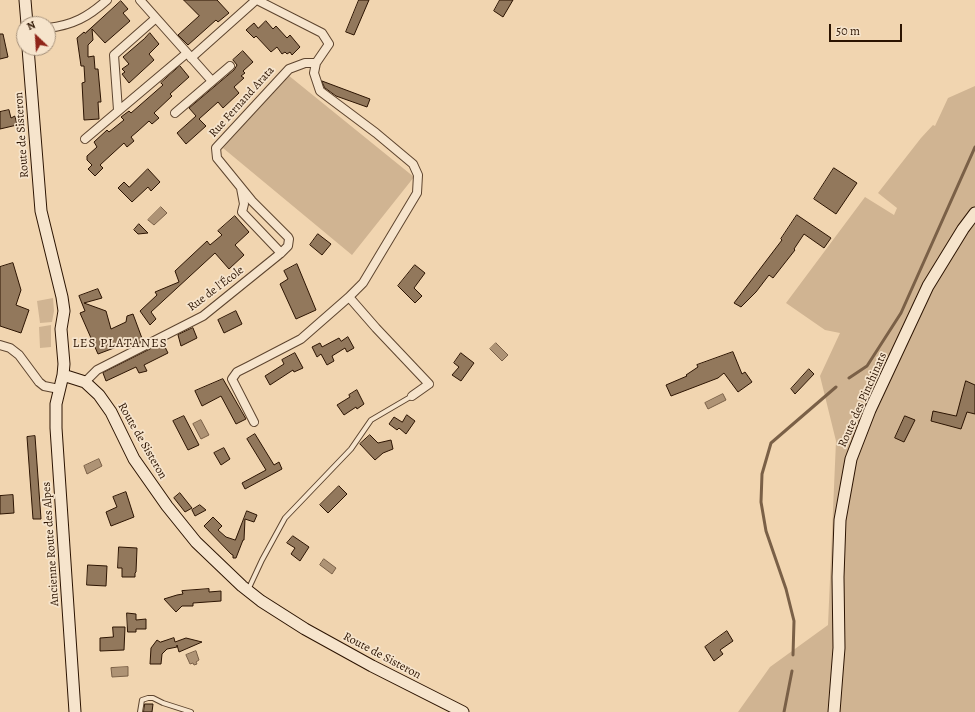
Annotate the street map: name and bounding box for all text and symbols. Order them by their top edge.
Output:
north arrow [16,16,56,56]
scale bar [831,16,904,42]
text: N [24,17,38,34]
text: 50 m [836,23,860,39]
street label: Rue Fernand Arata [206,63,278,141]
street label: Route de Sisteron [12,92,32,178]
street label: Rue de l'École [185,263,247,315]
district label: LES PLATANES [72,336,168,352]
street label: Route des Pinchinats [836,350,890,450]
street label: Route de Sisteron [114,400,170,482]
street label: Ancienne Route des Alpes [39,481,63,607]
street label: Route de Sisteron [341,629,423,683]

